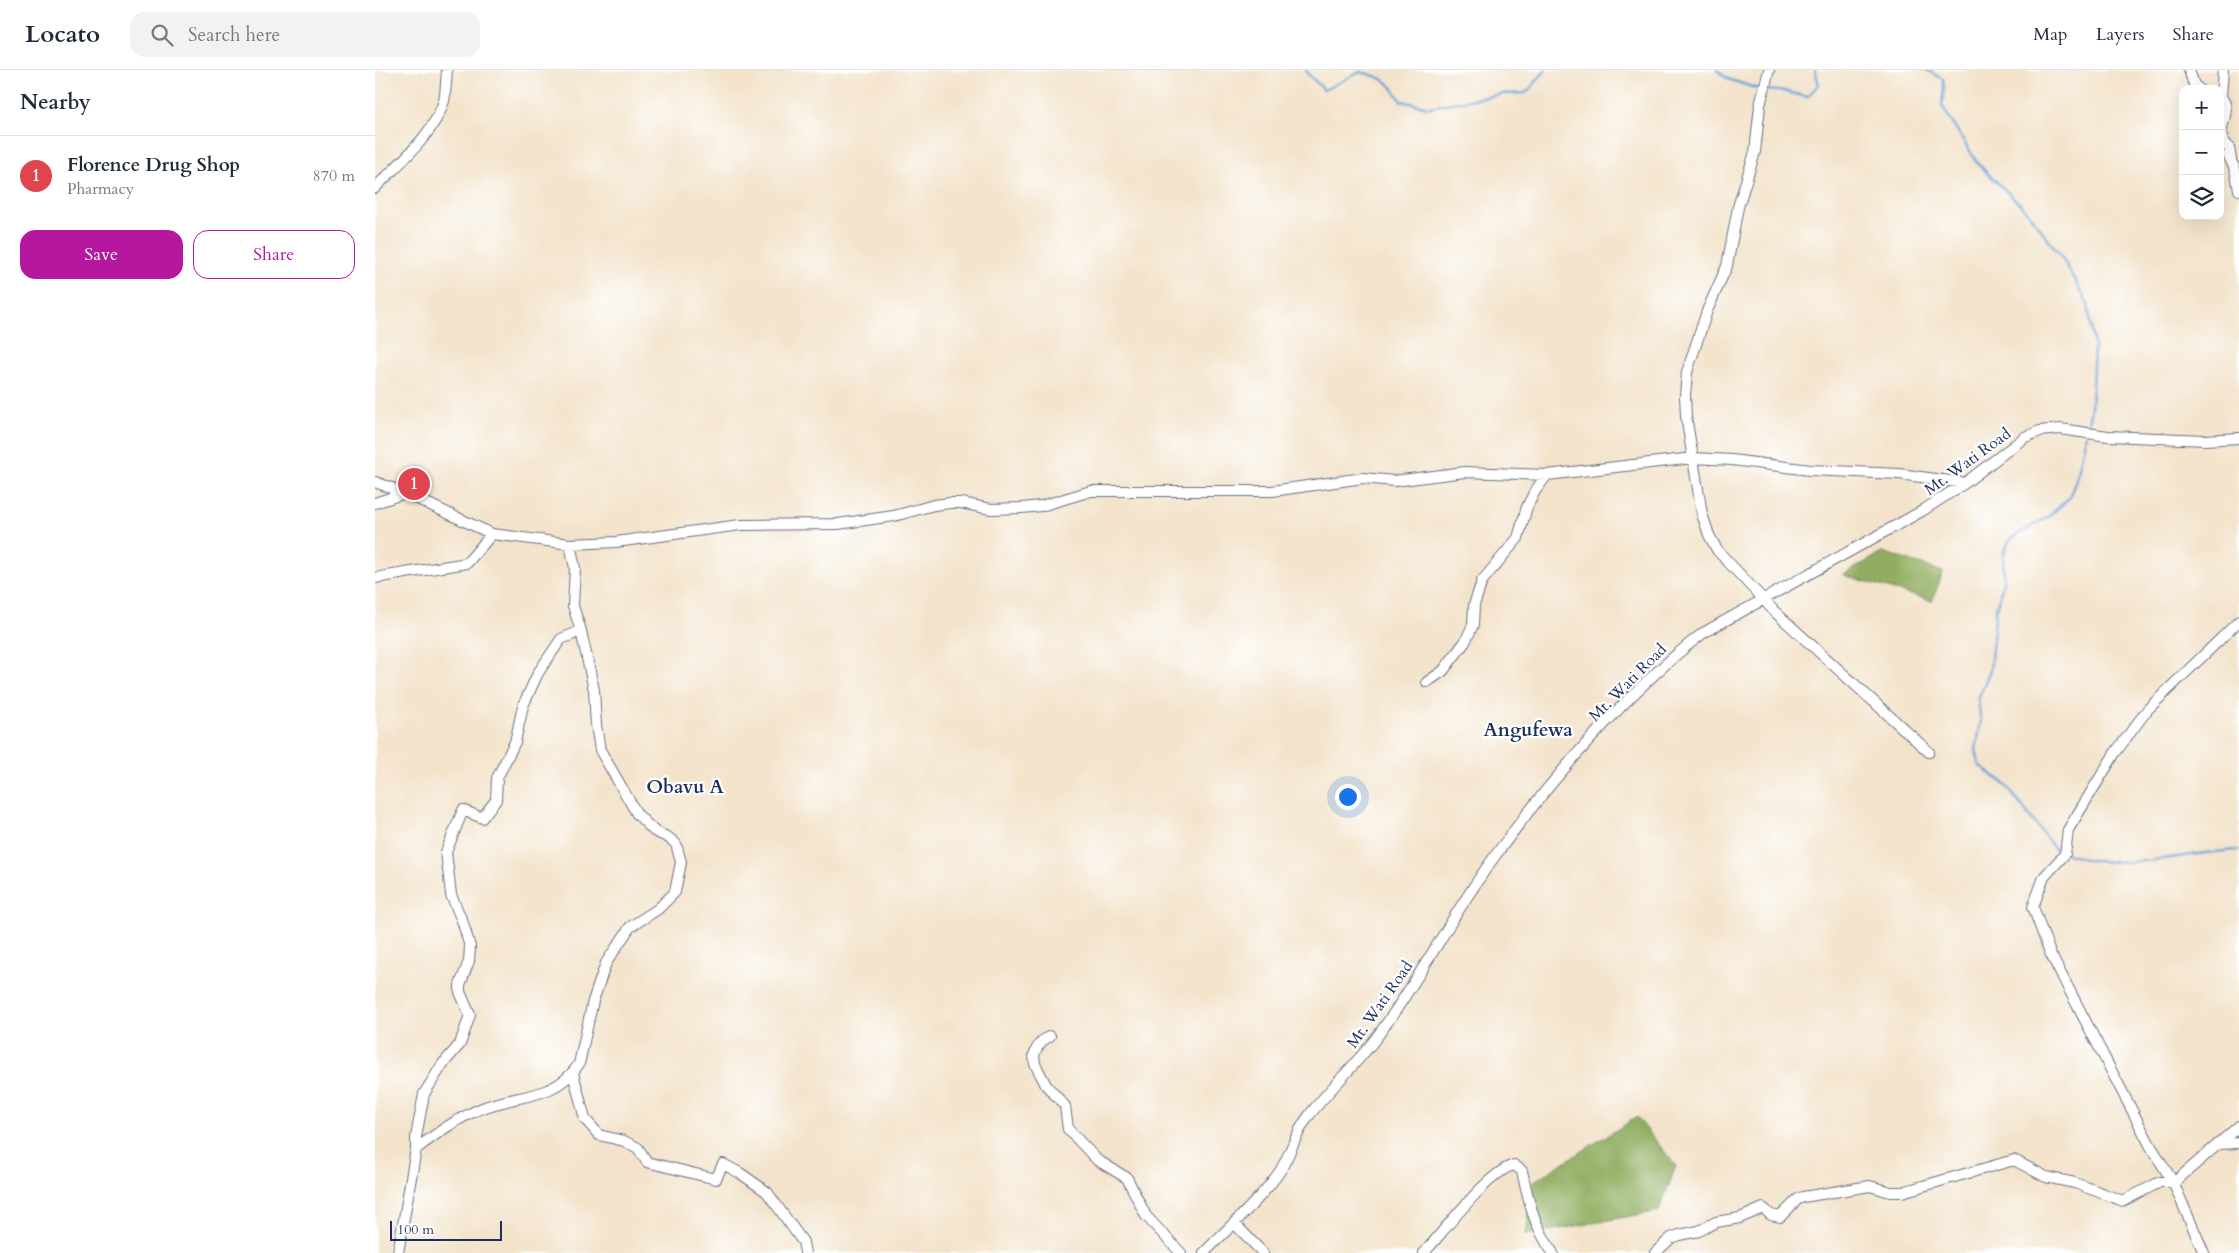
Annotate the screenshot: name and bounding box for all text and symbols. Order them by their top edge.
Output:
search box [130,12,480,57]
text: Locato [25,18,100,51]
icon: search [148,21,176,49]
text: Search here [188,22,280,48]
text: Map [2033,22,2068,47]
text: Layers [2096,22,2145,47]
text: Share [2173,22,2214,47]
map controls [2179,85,2224,220]
button: + [2179,85,2224,130]
text: Nearby [20,88,91,117]
button: − [2179,130,2224,175]
text: Florence Drug Shop [67,152,240,178]
text: 1 [32,165,40,187]
text: 870 m [313,165,355,187]
button: layers [2179,175,2224,220]
text: Pharmacy [67,178,134,200]
button: Save [20,230,183,279]
button: Share [193,230,355,279]
street label: Mt. Wati Road [1920,423,2016,501]
pin: 1 [398,465,430,503]
street label: Mt. Wati Road [1584,638,1672,727]
district label: Angufewa [1483,717,1573,743]
district label: Obavu A [646,774,725,800]
your location [1335,784,1361,810]
street label: Mt. Wati Road [1342,956,1418,1053]
scale bar [390,1218,503,1241]
text: 100 m [397,1220,434,1239]

